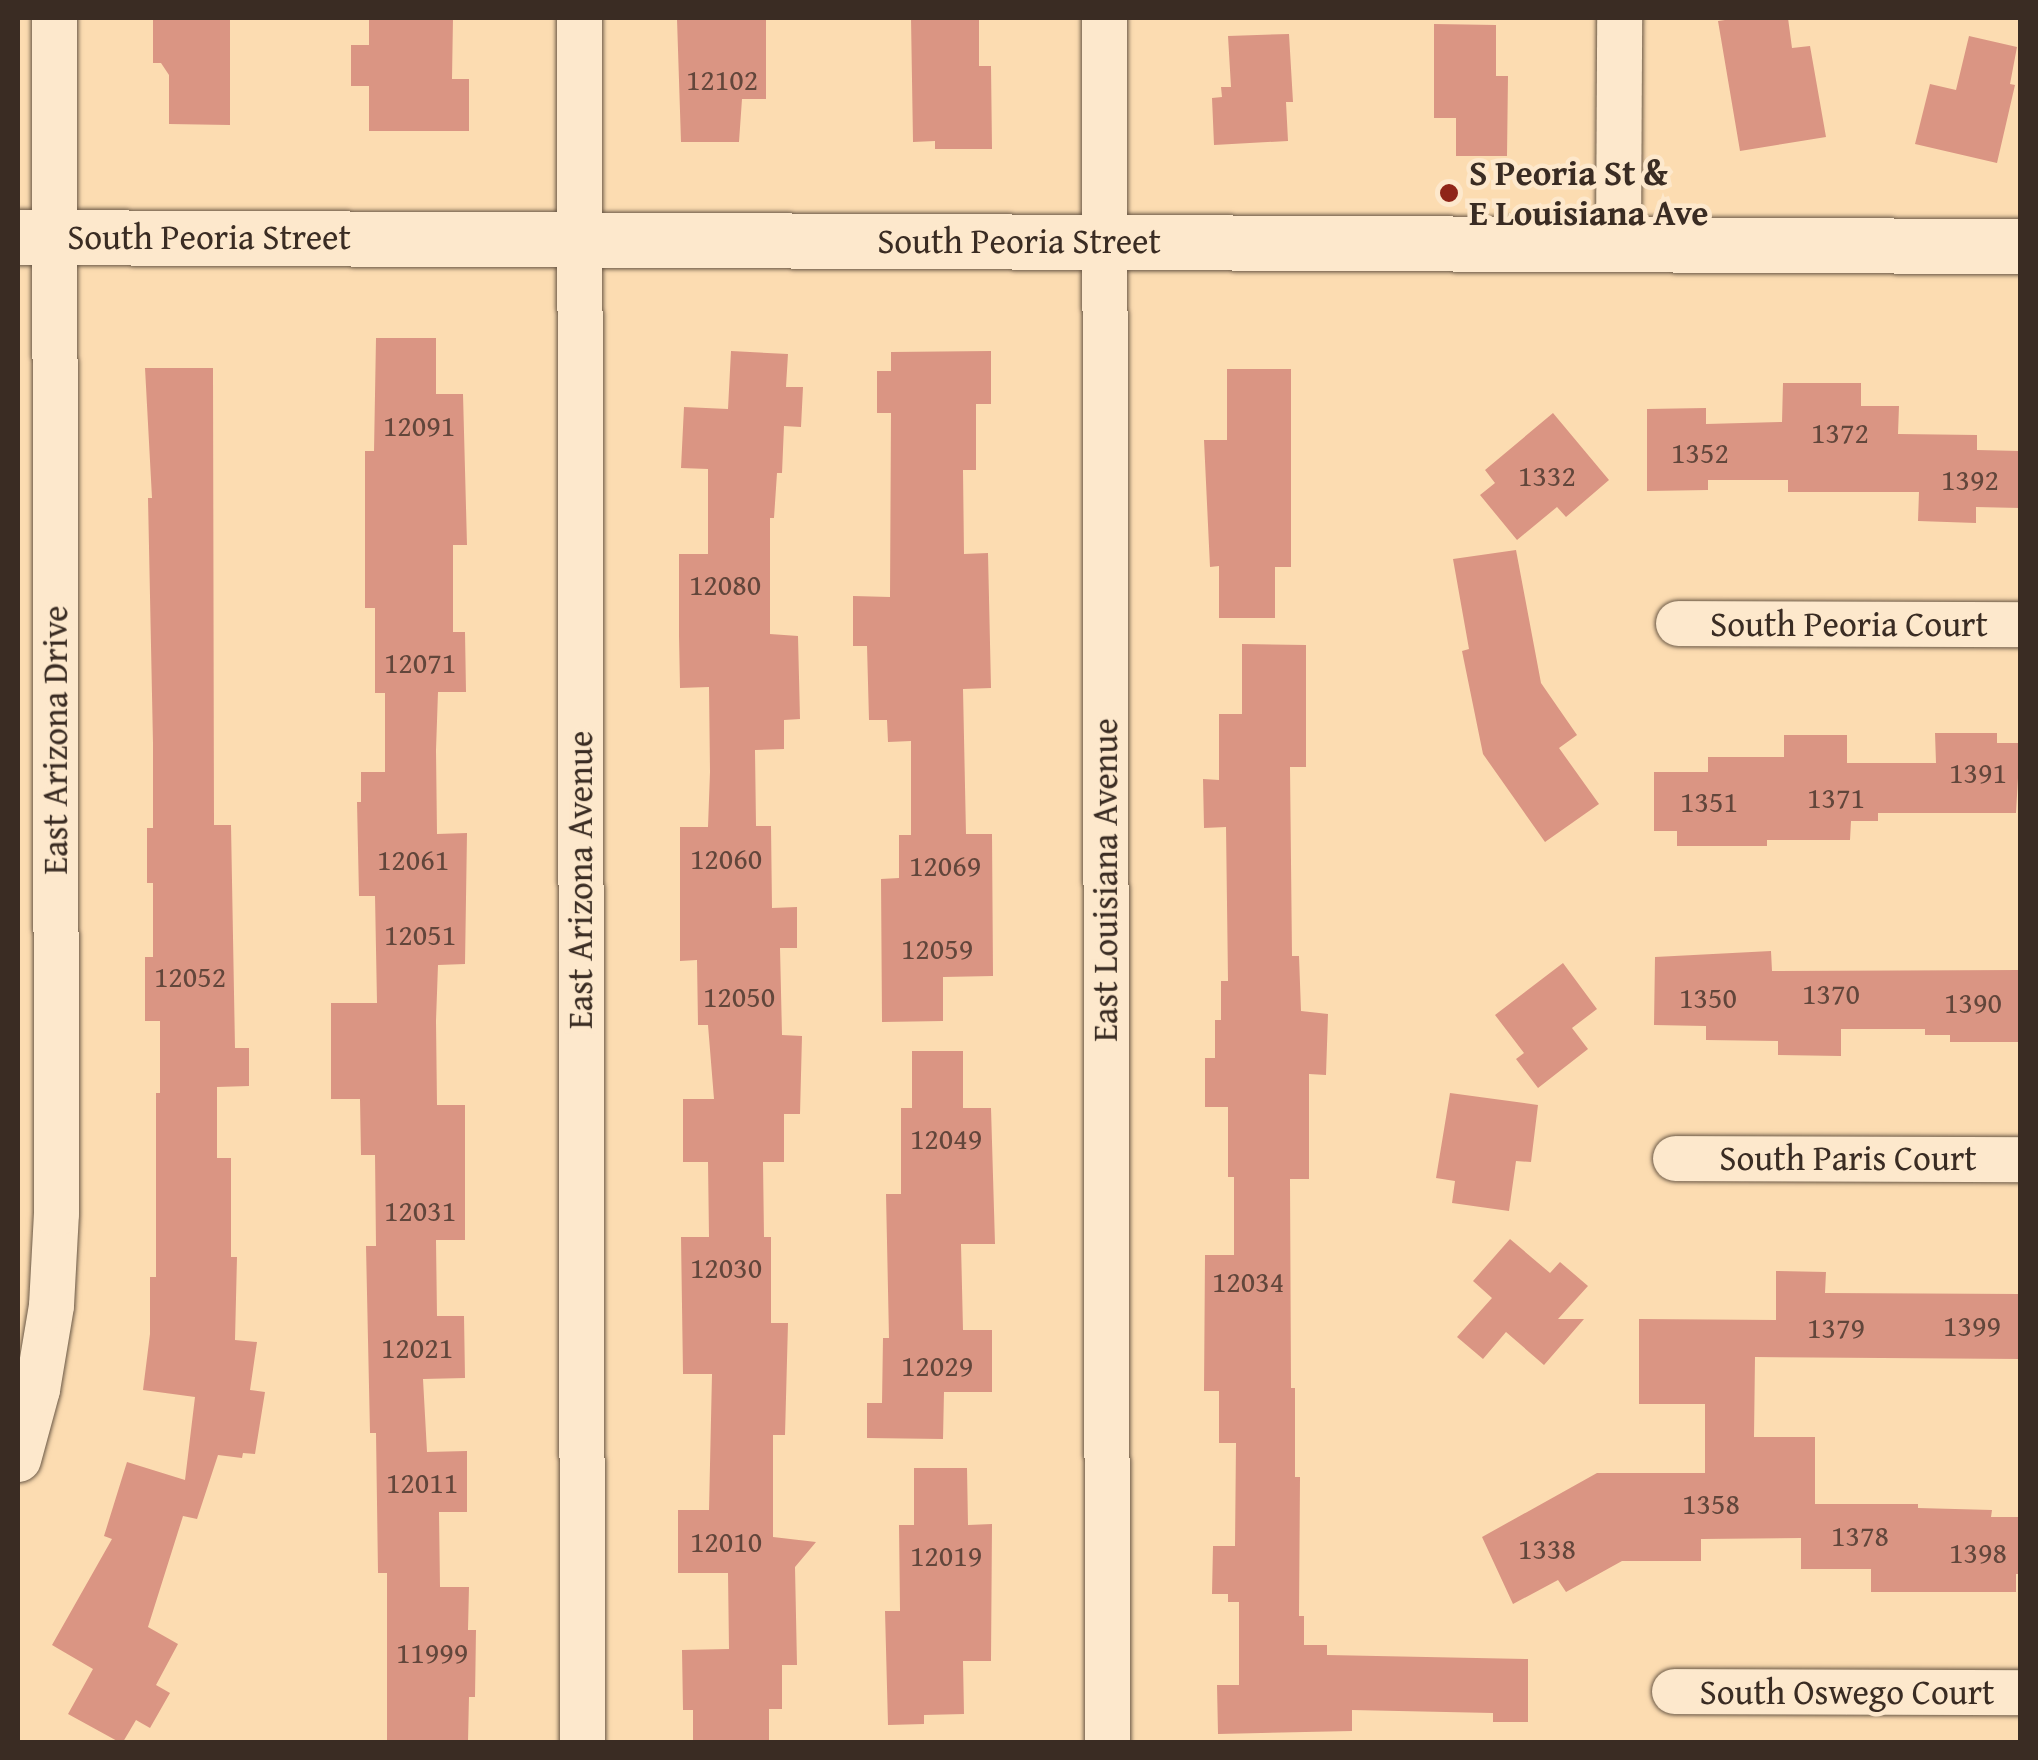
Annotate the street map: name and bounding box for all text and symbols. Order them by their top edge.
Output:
house number: 12102 [686,61,758,97]
place label: S Peoria St & E Louisiana Ave [1469,152,1708,234]
marker: S Peoria St & E Louisiana Ave [1438,182,1460,204]
street label: South Peoria Street [67,216,351,258]
street label: South Peoria Street [877,220,1161,262]
house number: 12091 [383,407,455,443]
house number: 1372 [1811,414,1869,450]
house number: 1352 [1671,434,1729,470]
house number: 1332 [1518,457,1576,493]
house number: 1392 [1941,461,1999,497]
house number: 12080 [689,566,761,602]
street label: South Peoria Court [1710,603,1988,645]
street label: East Arizona Drive [34,605,76,875]
house number: 12071 [384,644,456,680]
street label: East Louisiana Avenue [1084,718,1126,1042]
street label: East Arizona Avenue [559,731,601,1029]
house number: 1391 [1949,754,2007,790]
house number: 1371 [1807,779,1865,815]
house number: 1351 [1680,783,1738,819]
house number: 12060 [690,840,762,876]
house number: 12061 [377,841,449,877]
house number: 12069 [909,847,981,883]
house number: 12051 [384,916,456,952]
house number: 12059 [901,930,973,966]
house number: 12052 [154,958,226,994]
house number: 1370 [1802,975,1860,1011]
house number: 12050 [703,978,775,1014]
house number: 1350 [1679,979,1737,1015]
house number: 1390 [1944,984,2002,1020]
house number: 12049 [910,1120,982,1156]
street label: South Paris Court [1719,1137,1977,1179]
house number: 12031 [384,1192,456,1228]
house number: 12030 [690,1249,762,1285]
house number: 12034 [1212,1263,1284,1299]
house number: 1399 [1943,1307,2001,1343]
house number: 1379 [1807,1309,1865,1345]
house number: 12021 [381,1329,453,1365]
house number: 12029 [901,1347,973,1383]
house number: 12011 [386,1464,458,1500]
house number: 1358 [1682,1485,1740,1521]
house number: 1378 [1831,1517,1889,1553]
house number: 12010 [690,1523,762,1559]
house number: 1338 [1518,1530,1576,1566]
house number: 1398 [1949,1534,2007,1570]
house number: 12019 [910,1537,982,1573]
house number: 11999 [396,1634,468,1670]
street label: South Oswego Court [1700,1671,1994,1713]

